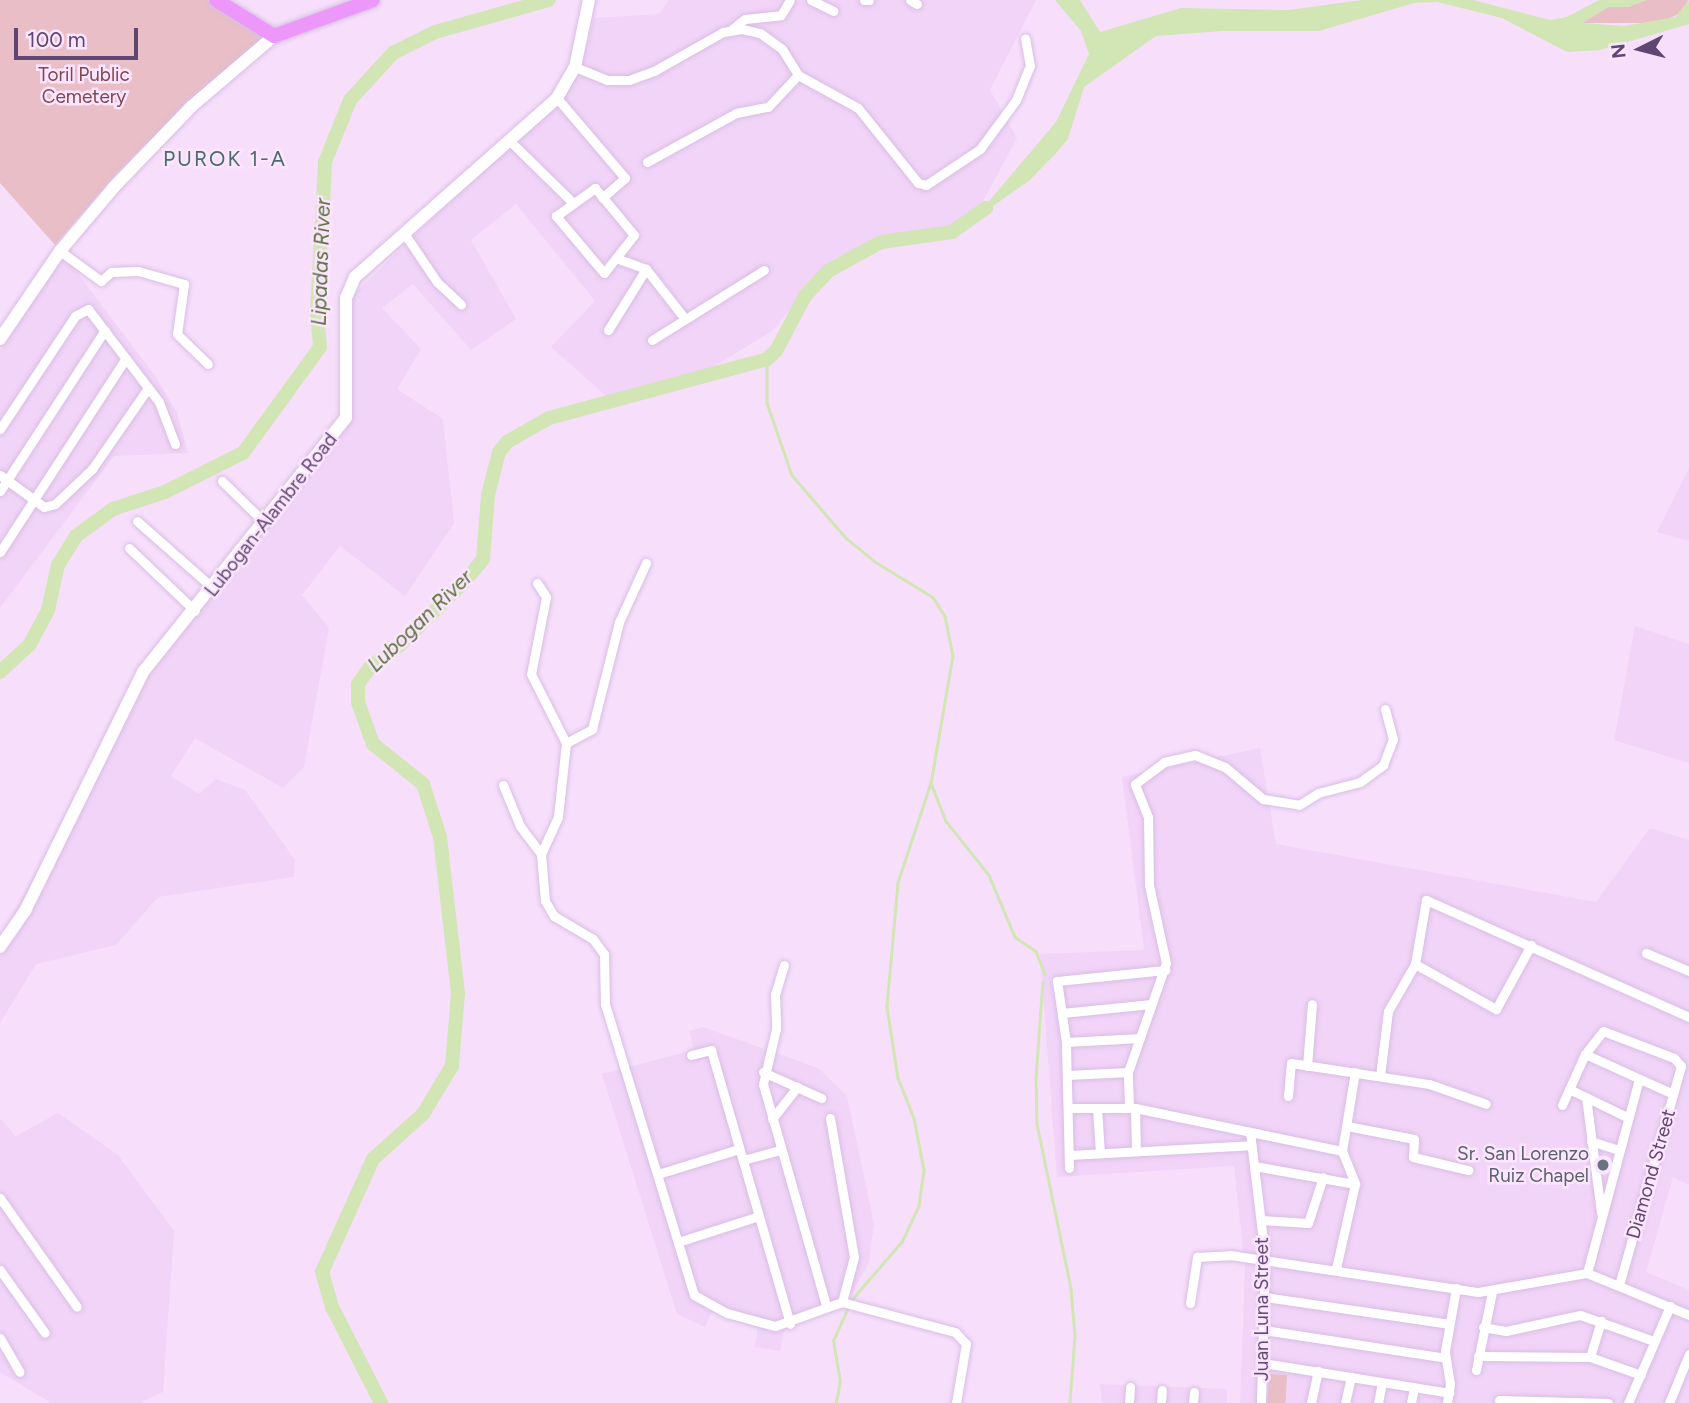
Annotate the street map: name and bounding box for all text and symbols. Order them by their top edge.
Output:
scale bar [18,14,142,58]
north arrow [1605,14,1675,84]
text: 100 m [27,27,86,52]
text: N [1606,43,1631,60]
park label: Toril Public Cemetery [38,64,130,108]
district label: PUROK 1-A [164,146,286,172]
water label: Lipadas River [306,198,336,326]
street label: Lubogan-Alambre Road [200,429,342,601]
water label: Lubogan River [362,565,478,677]
street label: Diamond Street [1622,1106,1680,1242]
place label: Sr. San Lorenzo Ruiz Chapel [1457,1143,1589,1187]
marker: Sr. San Lorenzo Ruiz Chapel [1595,1157,1611,1173]
street label: Juan Luna Street [1251,1237,1273,1381]

